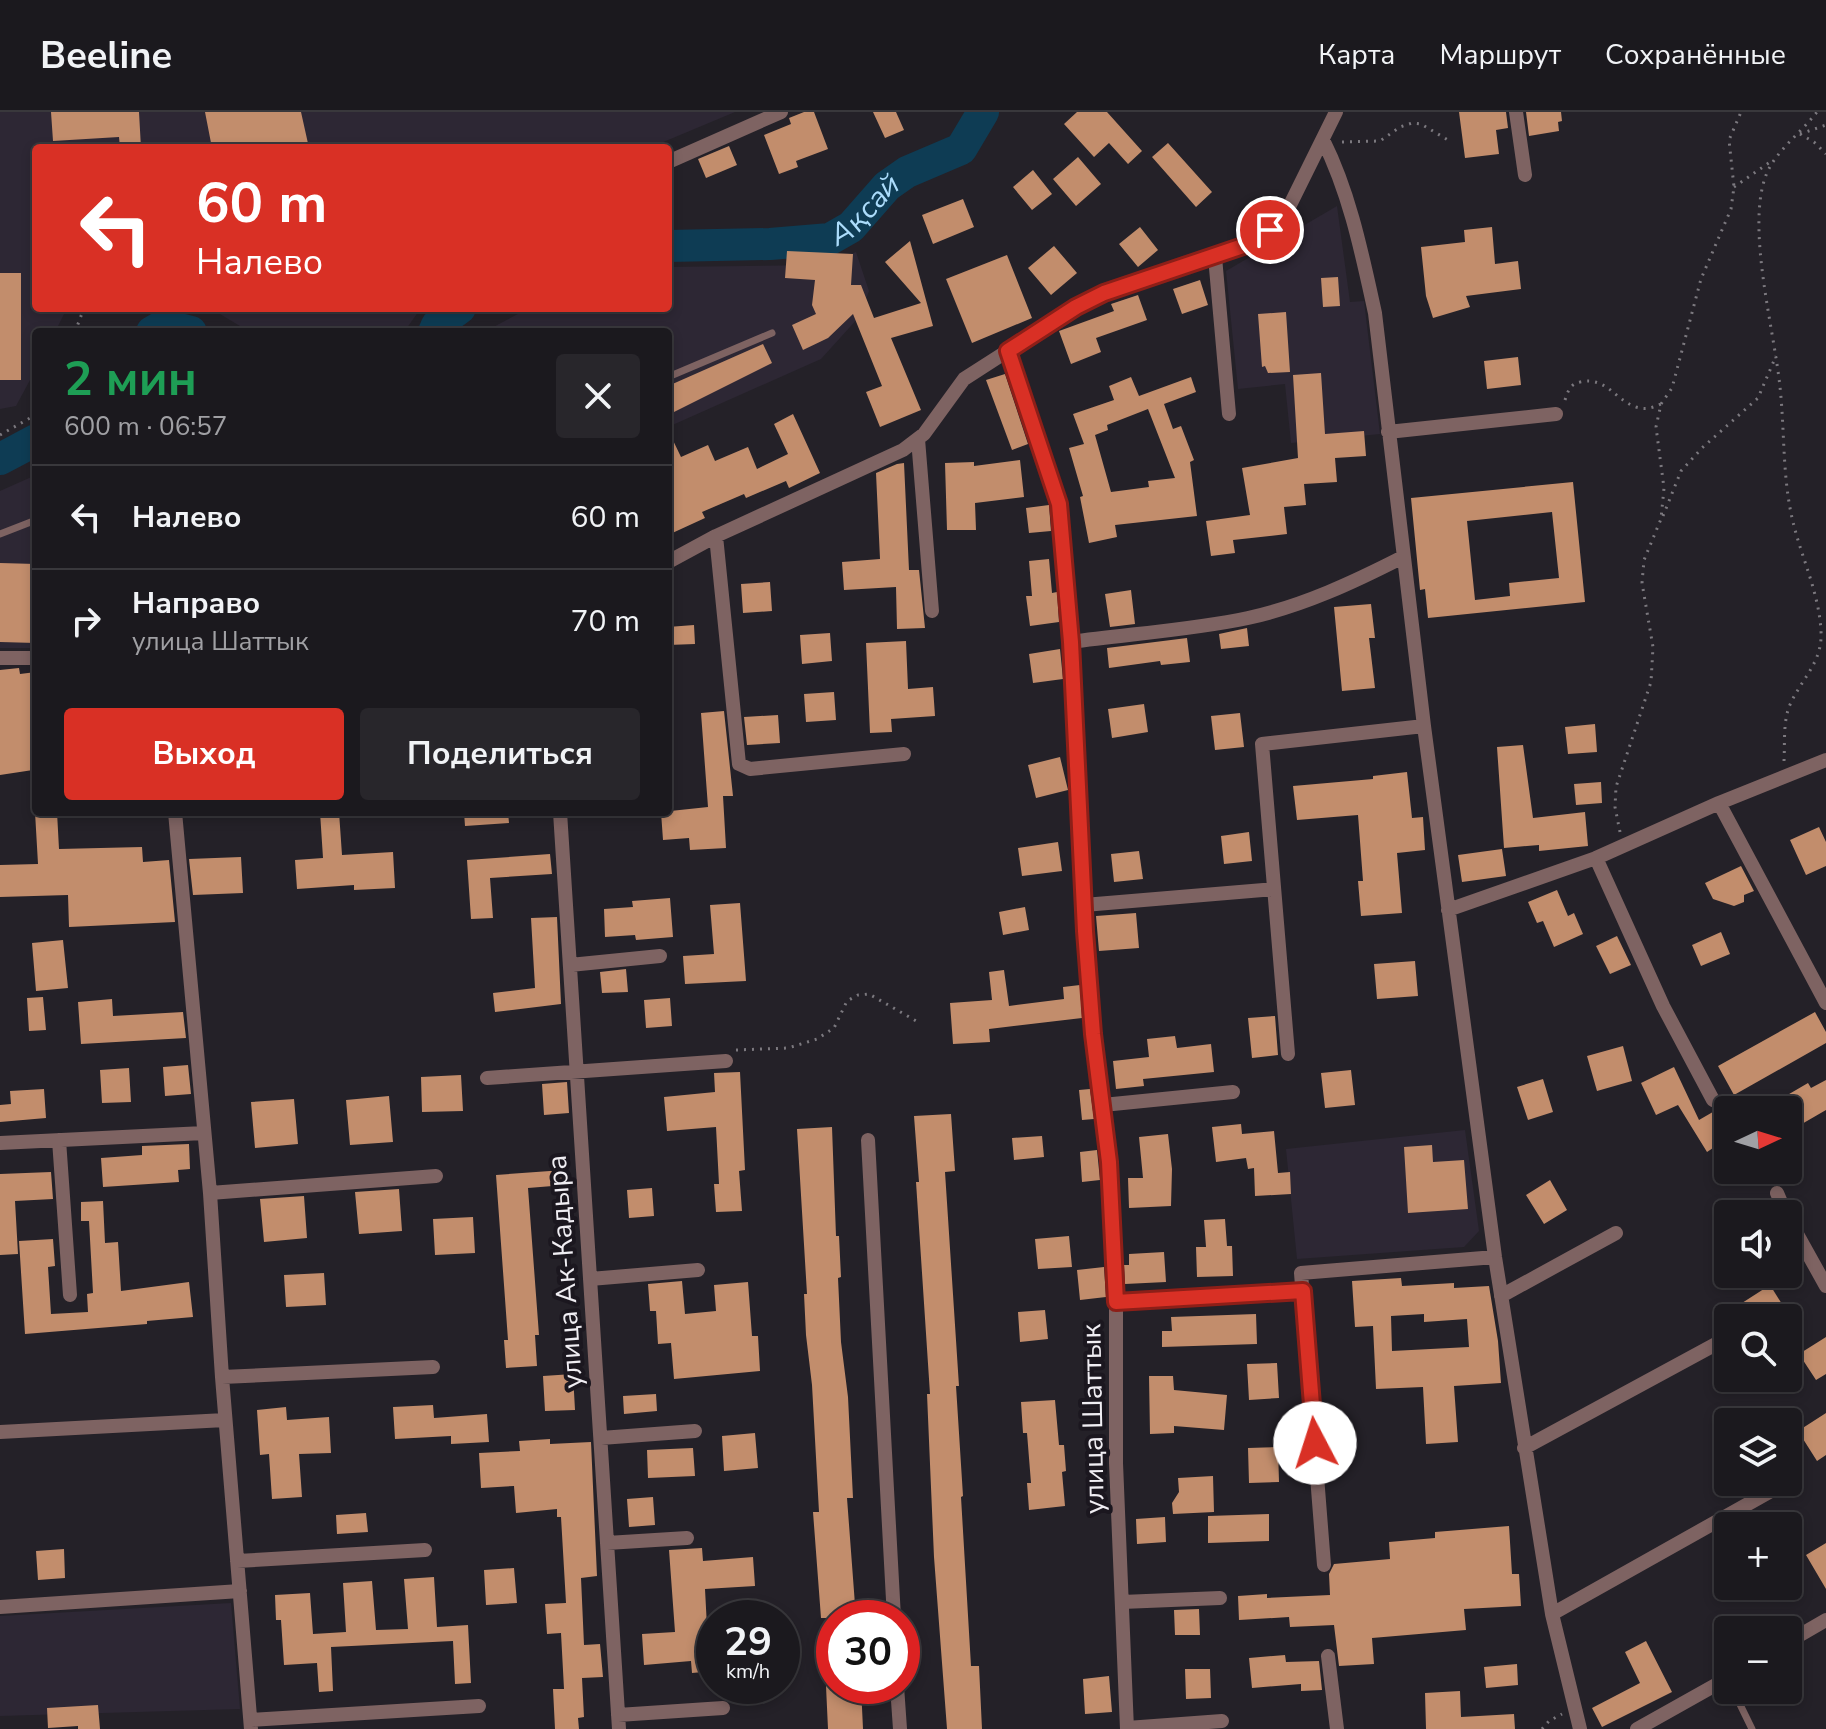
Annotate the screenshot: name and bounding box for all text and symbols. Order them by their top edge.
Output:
text: Beeline [40,30,172,81]
text: Карта [1318,36,1395,74]
text: Маршрут [1439,36,1561,74]
text: Сохранённые [1605,36,1786,74]
water label: Ақсай [821,164,908,257]
text: 60 m [196,165,327,242]
icon: left [64,176,168,280]
pin [1236,196,1304,264]
icon: arrive [1248,208,1292,252]
text: Налево [196,238,323,287]
text: 2 мин [64,346,197,412]
button: close [556,354,640,438]
text: 600 m · 06:57 [64,409,227,444]
icon: left [64,495,108,539]
text: Налево [132,497,241,538]
text: 60 m [571,497,640,538]
text: Направо [132,583,260,624]
icon: right [64,599,108,643]
text: 70 m [571,601,640,642]
text: улица Шаттык [132,624,309,659]
button: Выход [64,708,344,800]
button: Поделиться [360,708,640,800]
north arrow [1714,1096,1802,1184]
map controls [1714,1096,1802,1704]
street label: улица Ак-Кадыра [538,1154,592,1390]
button: sound [1714,1200,1802,1288]
button: search [1714,1304,1802,1392]
street label: улица Шаттык [1072,1323,1114,1514]
position arrow [1273,1401,1357,1485]
button: layers [1714,1408,1802,1496]
button: + [1714,1512,1802,1600]
speed limit sign: 30 [816,1600,920,1704]
text: 29 [724,1615,772,1669]
button: − [1714,1616,1802,1704]
text: km/h [726,1658,770,1685]

